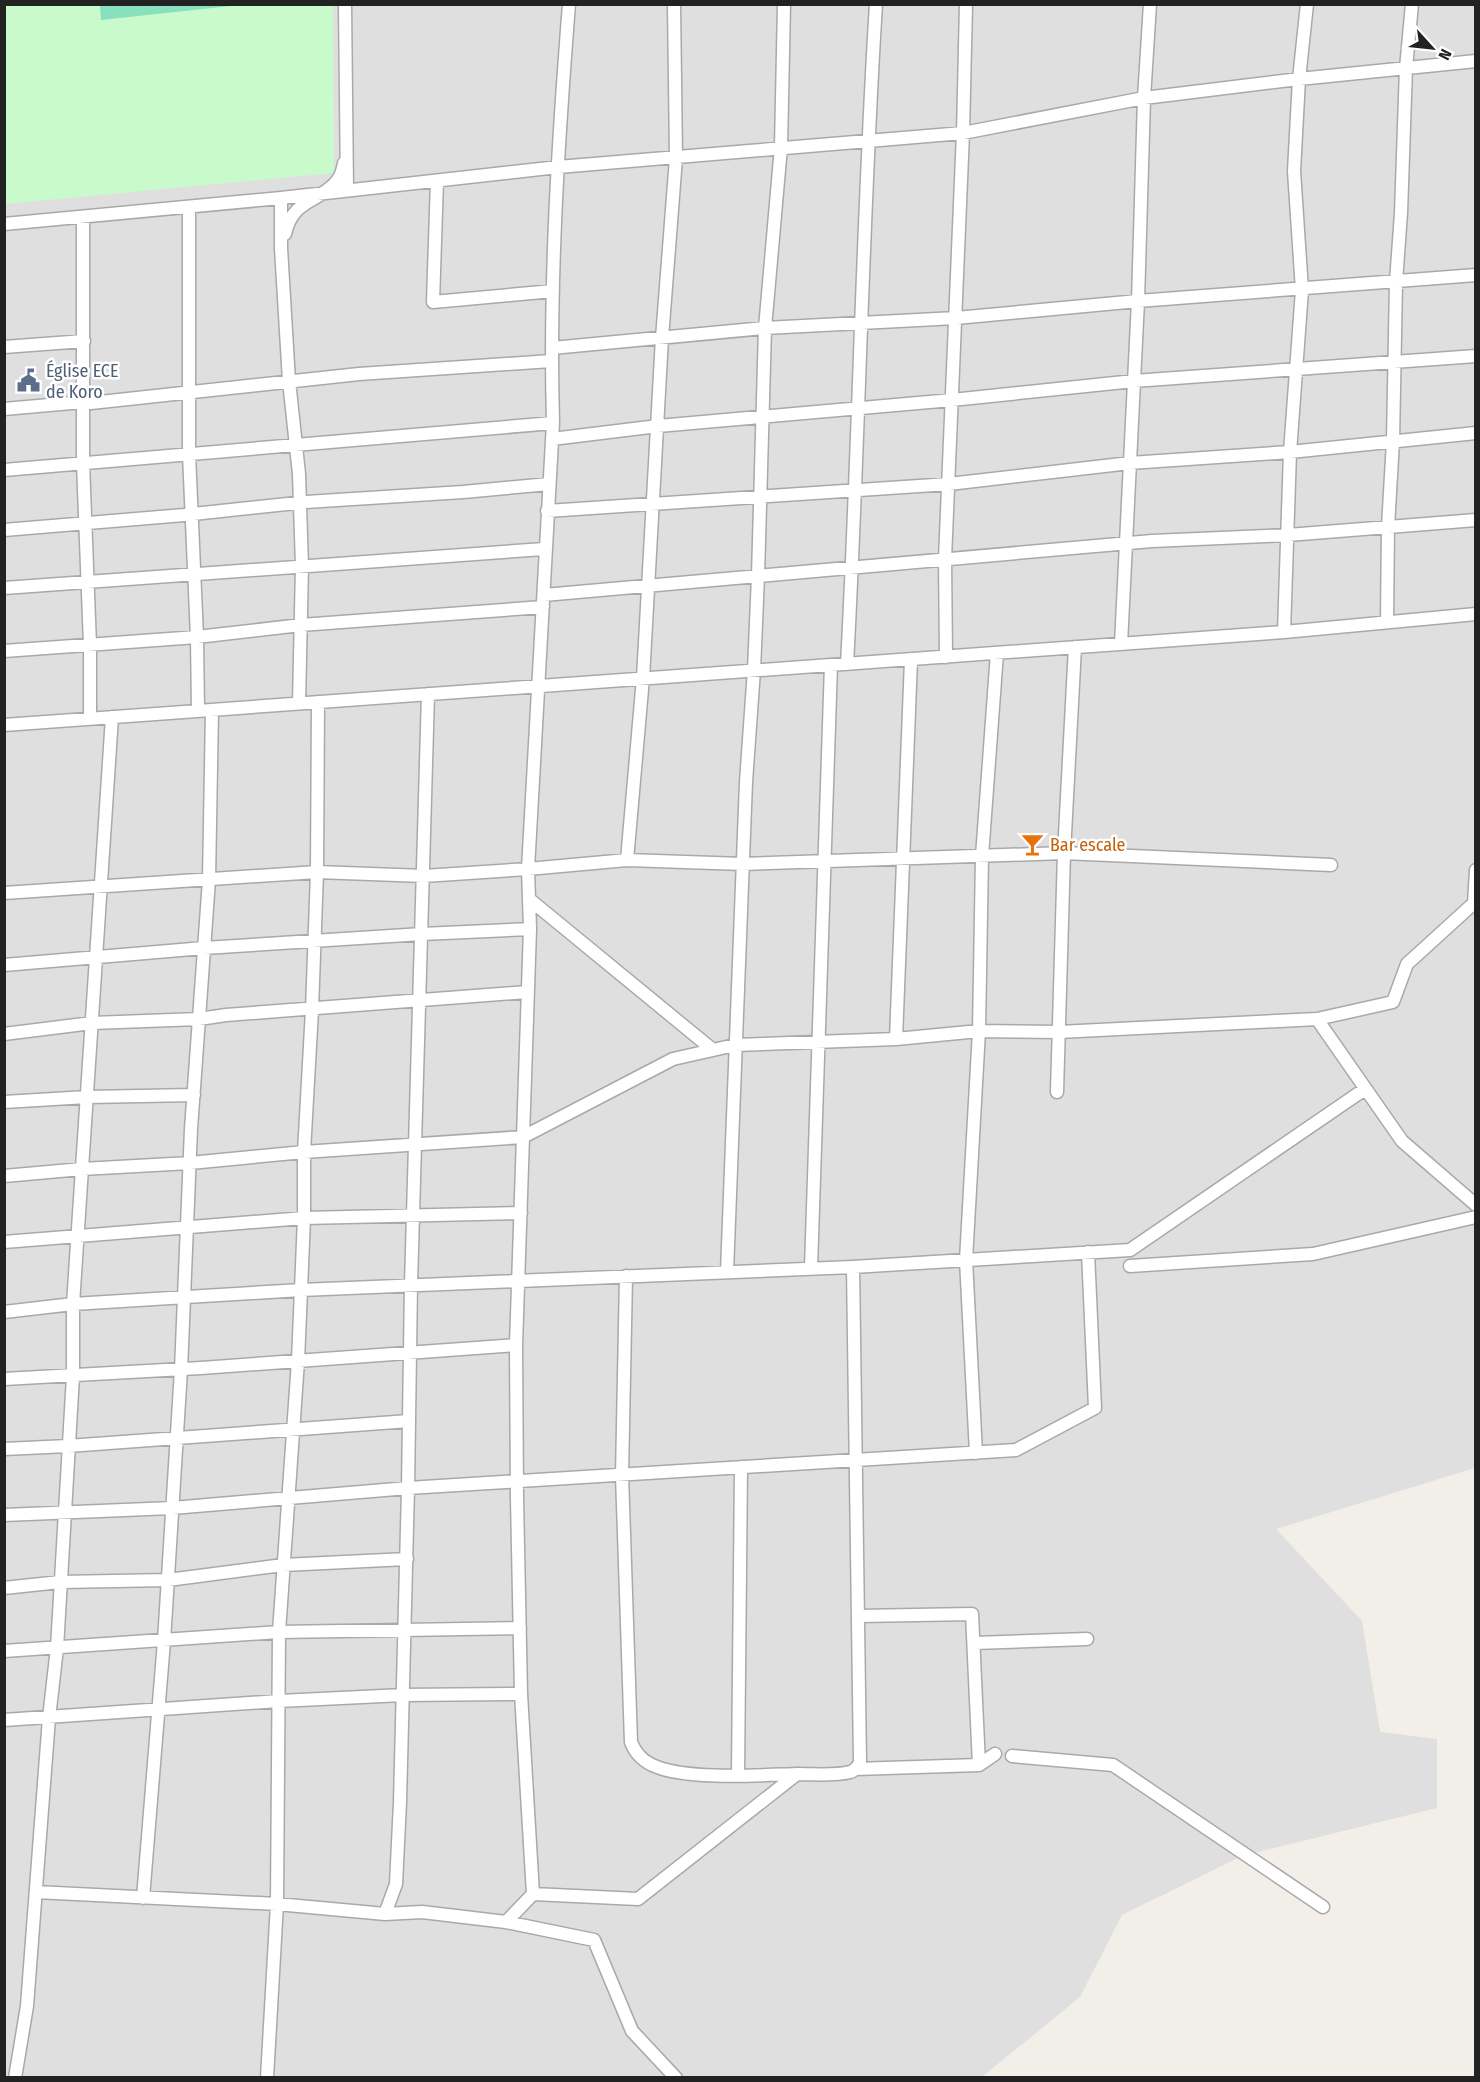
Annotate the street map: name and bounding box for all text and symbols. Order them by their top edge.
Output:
north arrow [1402,18,1462,78]
text: N [1434,46,1456,63]
place label: Église ECE de Koro [46,359,118,403]
public building icon: Église ECE de Koro [15,368,41,394]
bar icon: Bar escale [1019,832,1045,858]
place label: Bar escale [1050,834,1126,856]

